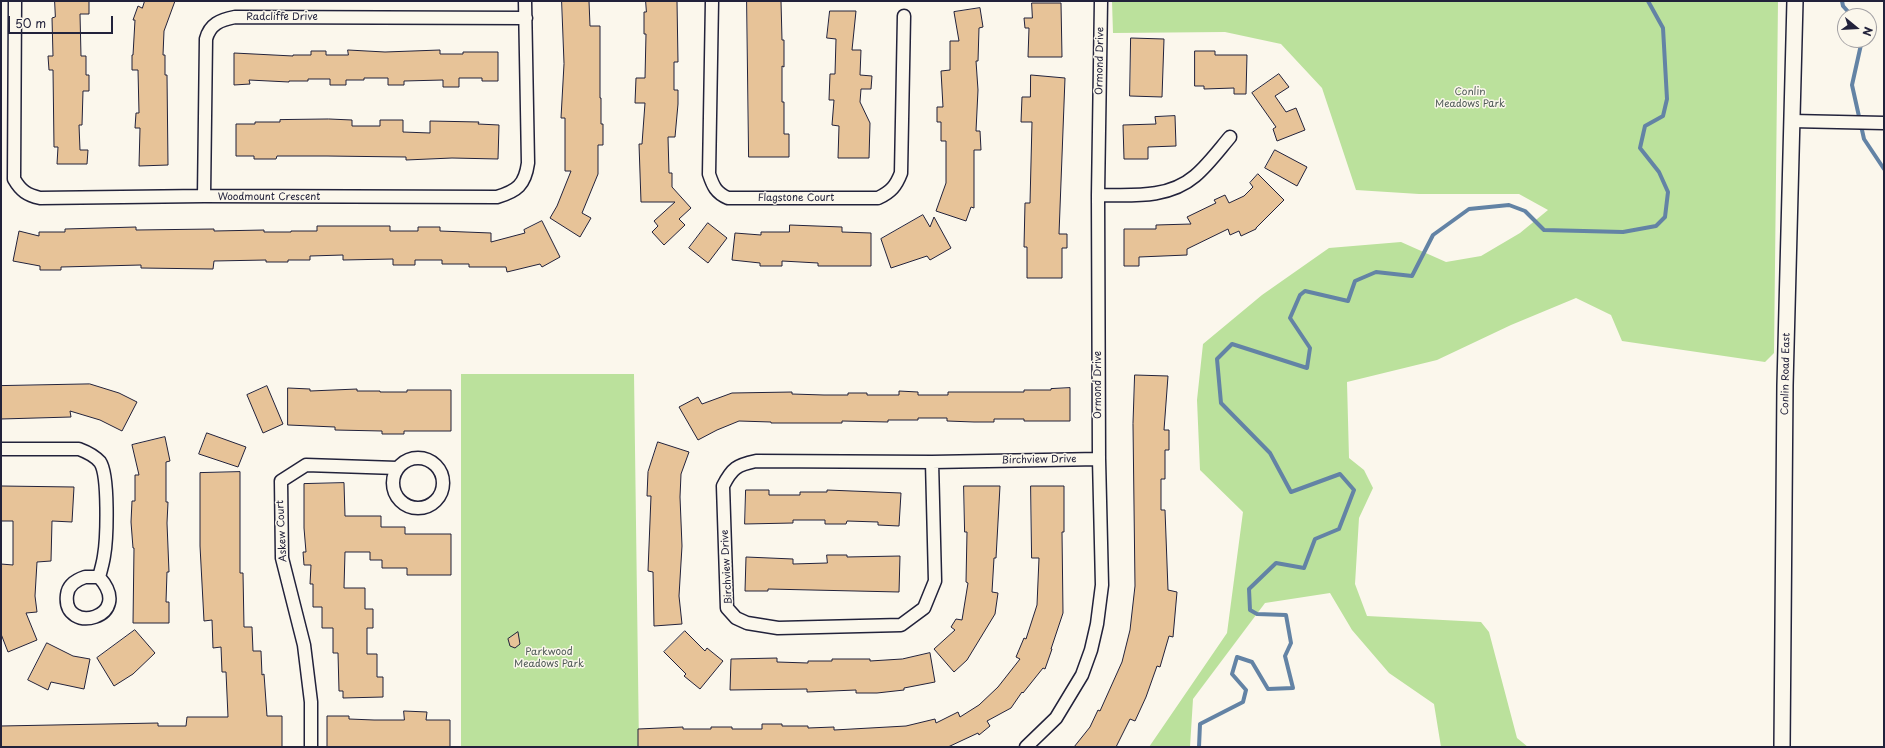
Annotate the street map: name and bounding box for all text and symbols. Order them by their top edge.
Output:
scale bar [10,8,115,34]
north arrow [1837,8,1877,48]
street label: Radcliffe Drive [246,11,318,23]
text: 50 m [15,14,46,32]
text: N [1859,25,1877,38]
street label: Ormond Drive [1093,27,1107,95]
park label: Conlin Meadows Park [1435,86,1505,110]
street label: Woodmount Crescent [218,191,320,203]
street label: Flagstone Court [758,192,834,204]
street label: Conlin Road East [1779,333,1793,415]
street label: Ormond Drive [1092,351,1104,419]
street label: Birchview Drive [1001,453,1077,467]
street label: Askew Court [274,500,290,562]
street label: Birchview Drive [719,529,735,605]
park label: Parkwood Meadows Park [514,646,584,670]

